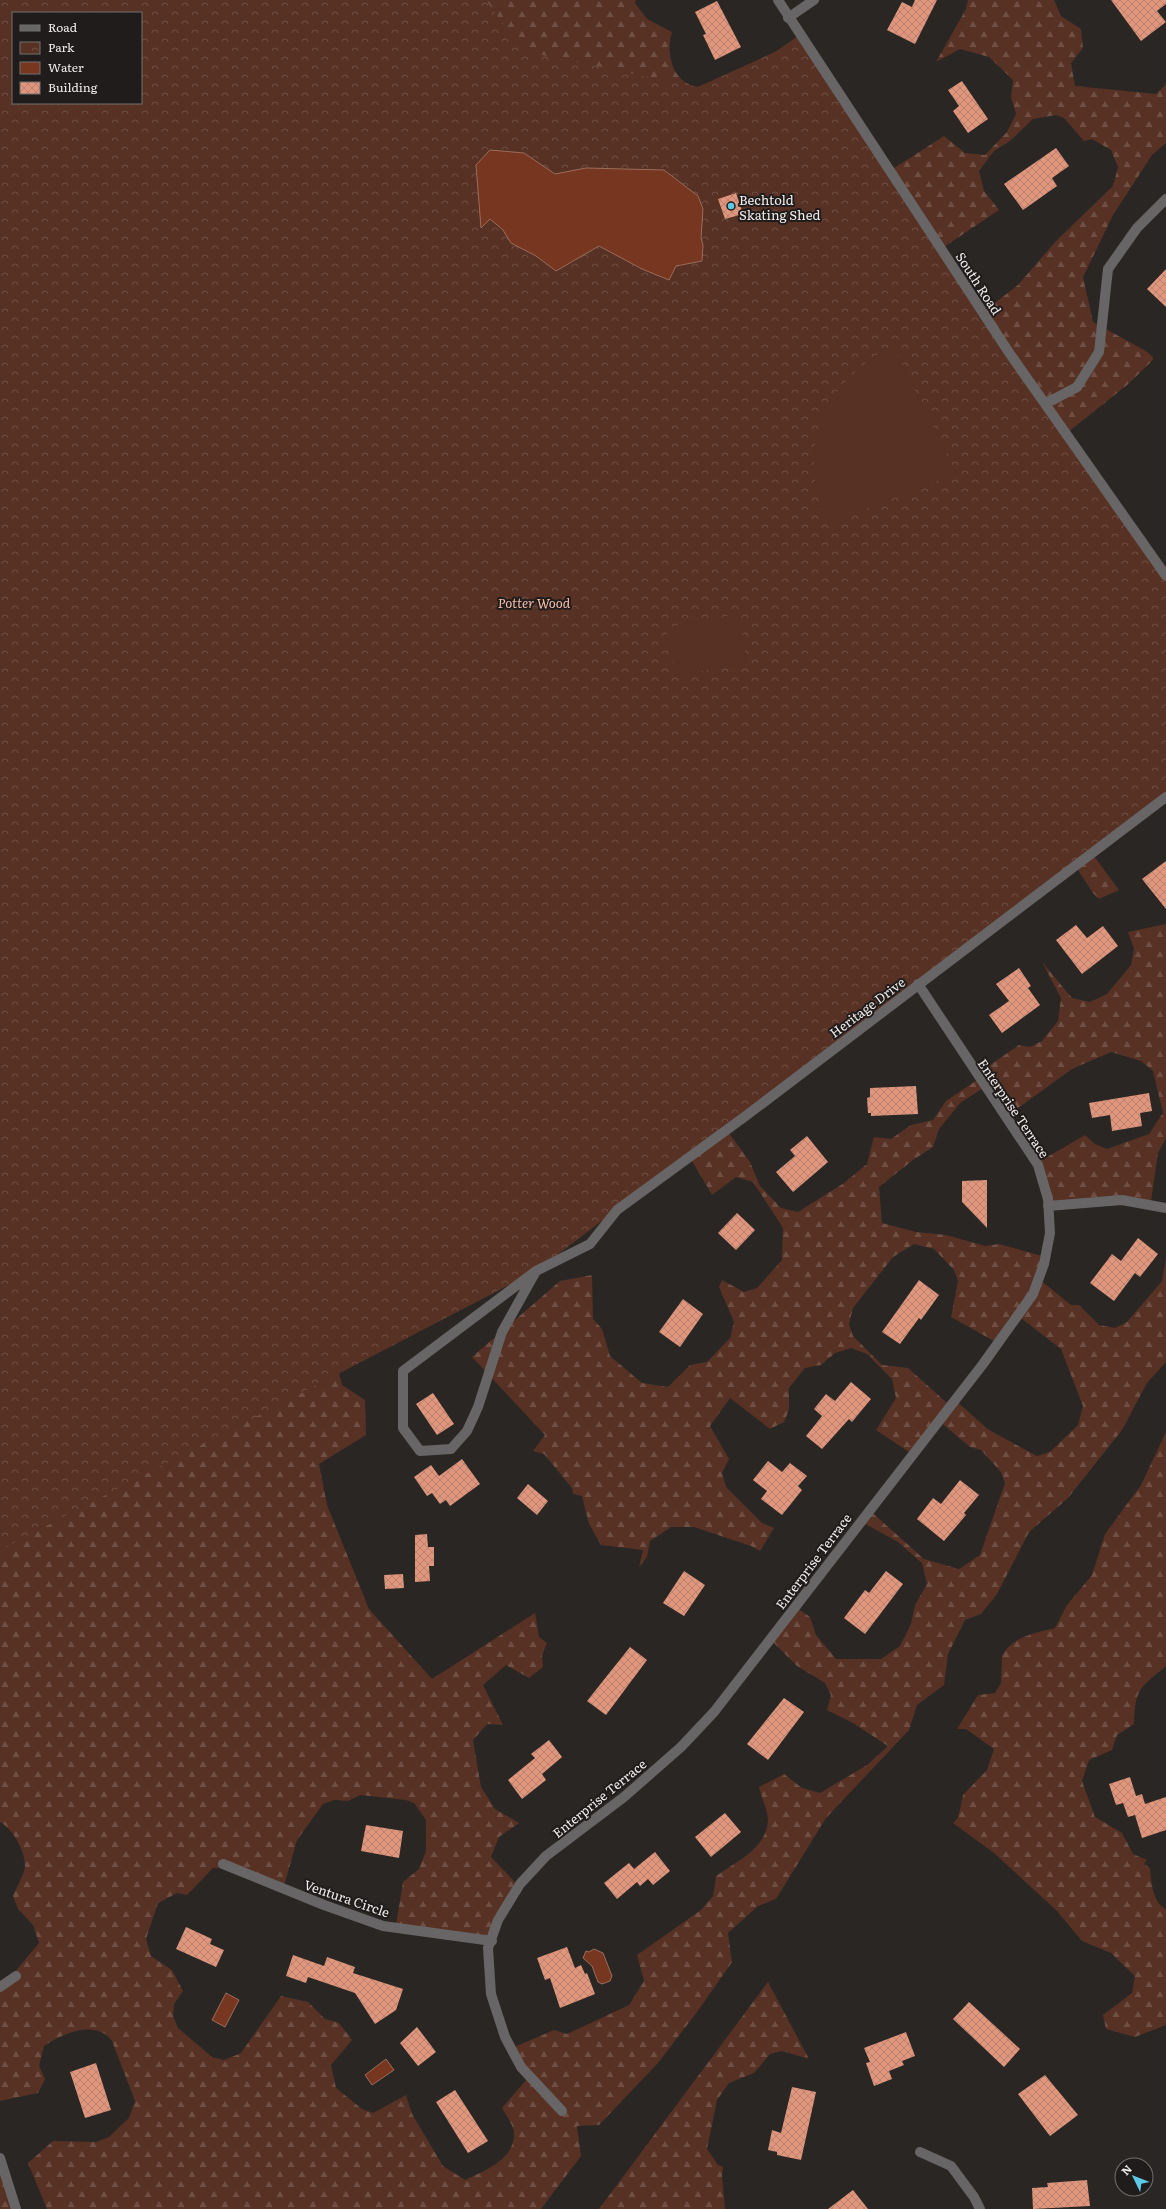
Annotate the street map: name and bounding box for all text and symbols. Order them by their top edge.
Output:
legend [12,12,142,104]
text: Road [48,18,78,36]
text: Park [48,38,75,56]
text: Water [48,58,84,76]
text: Building [48,78,98,96]
place label: Bechtold Skating Shed [739,190,820,224]
marker: Bechtold Skating Shed [726,201,736,211]
street label: South Road [952,248,1006,318]
park label: Potter Wood [498,593,571,612]
street label: Heritage Drive [825,972,909,1042]
street label: Enterprise Terrace [974,1055,1054,1161]
street label: Enterprise Terrace [771,1509,856,1613]
street label: Enterprise Terrace [548,1754,650,1842]
street label: Ventura Circle [302,1875,392,1922]
north arrow [1114,2157,1154,2197]
text: N [1117,2161,1135,2178]

